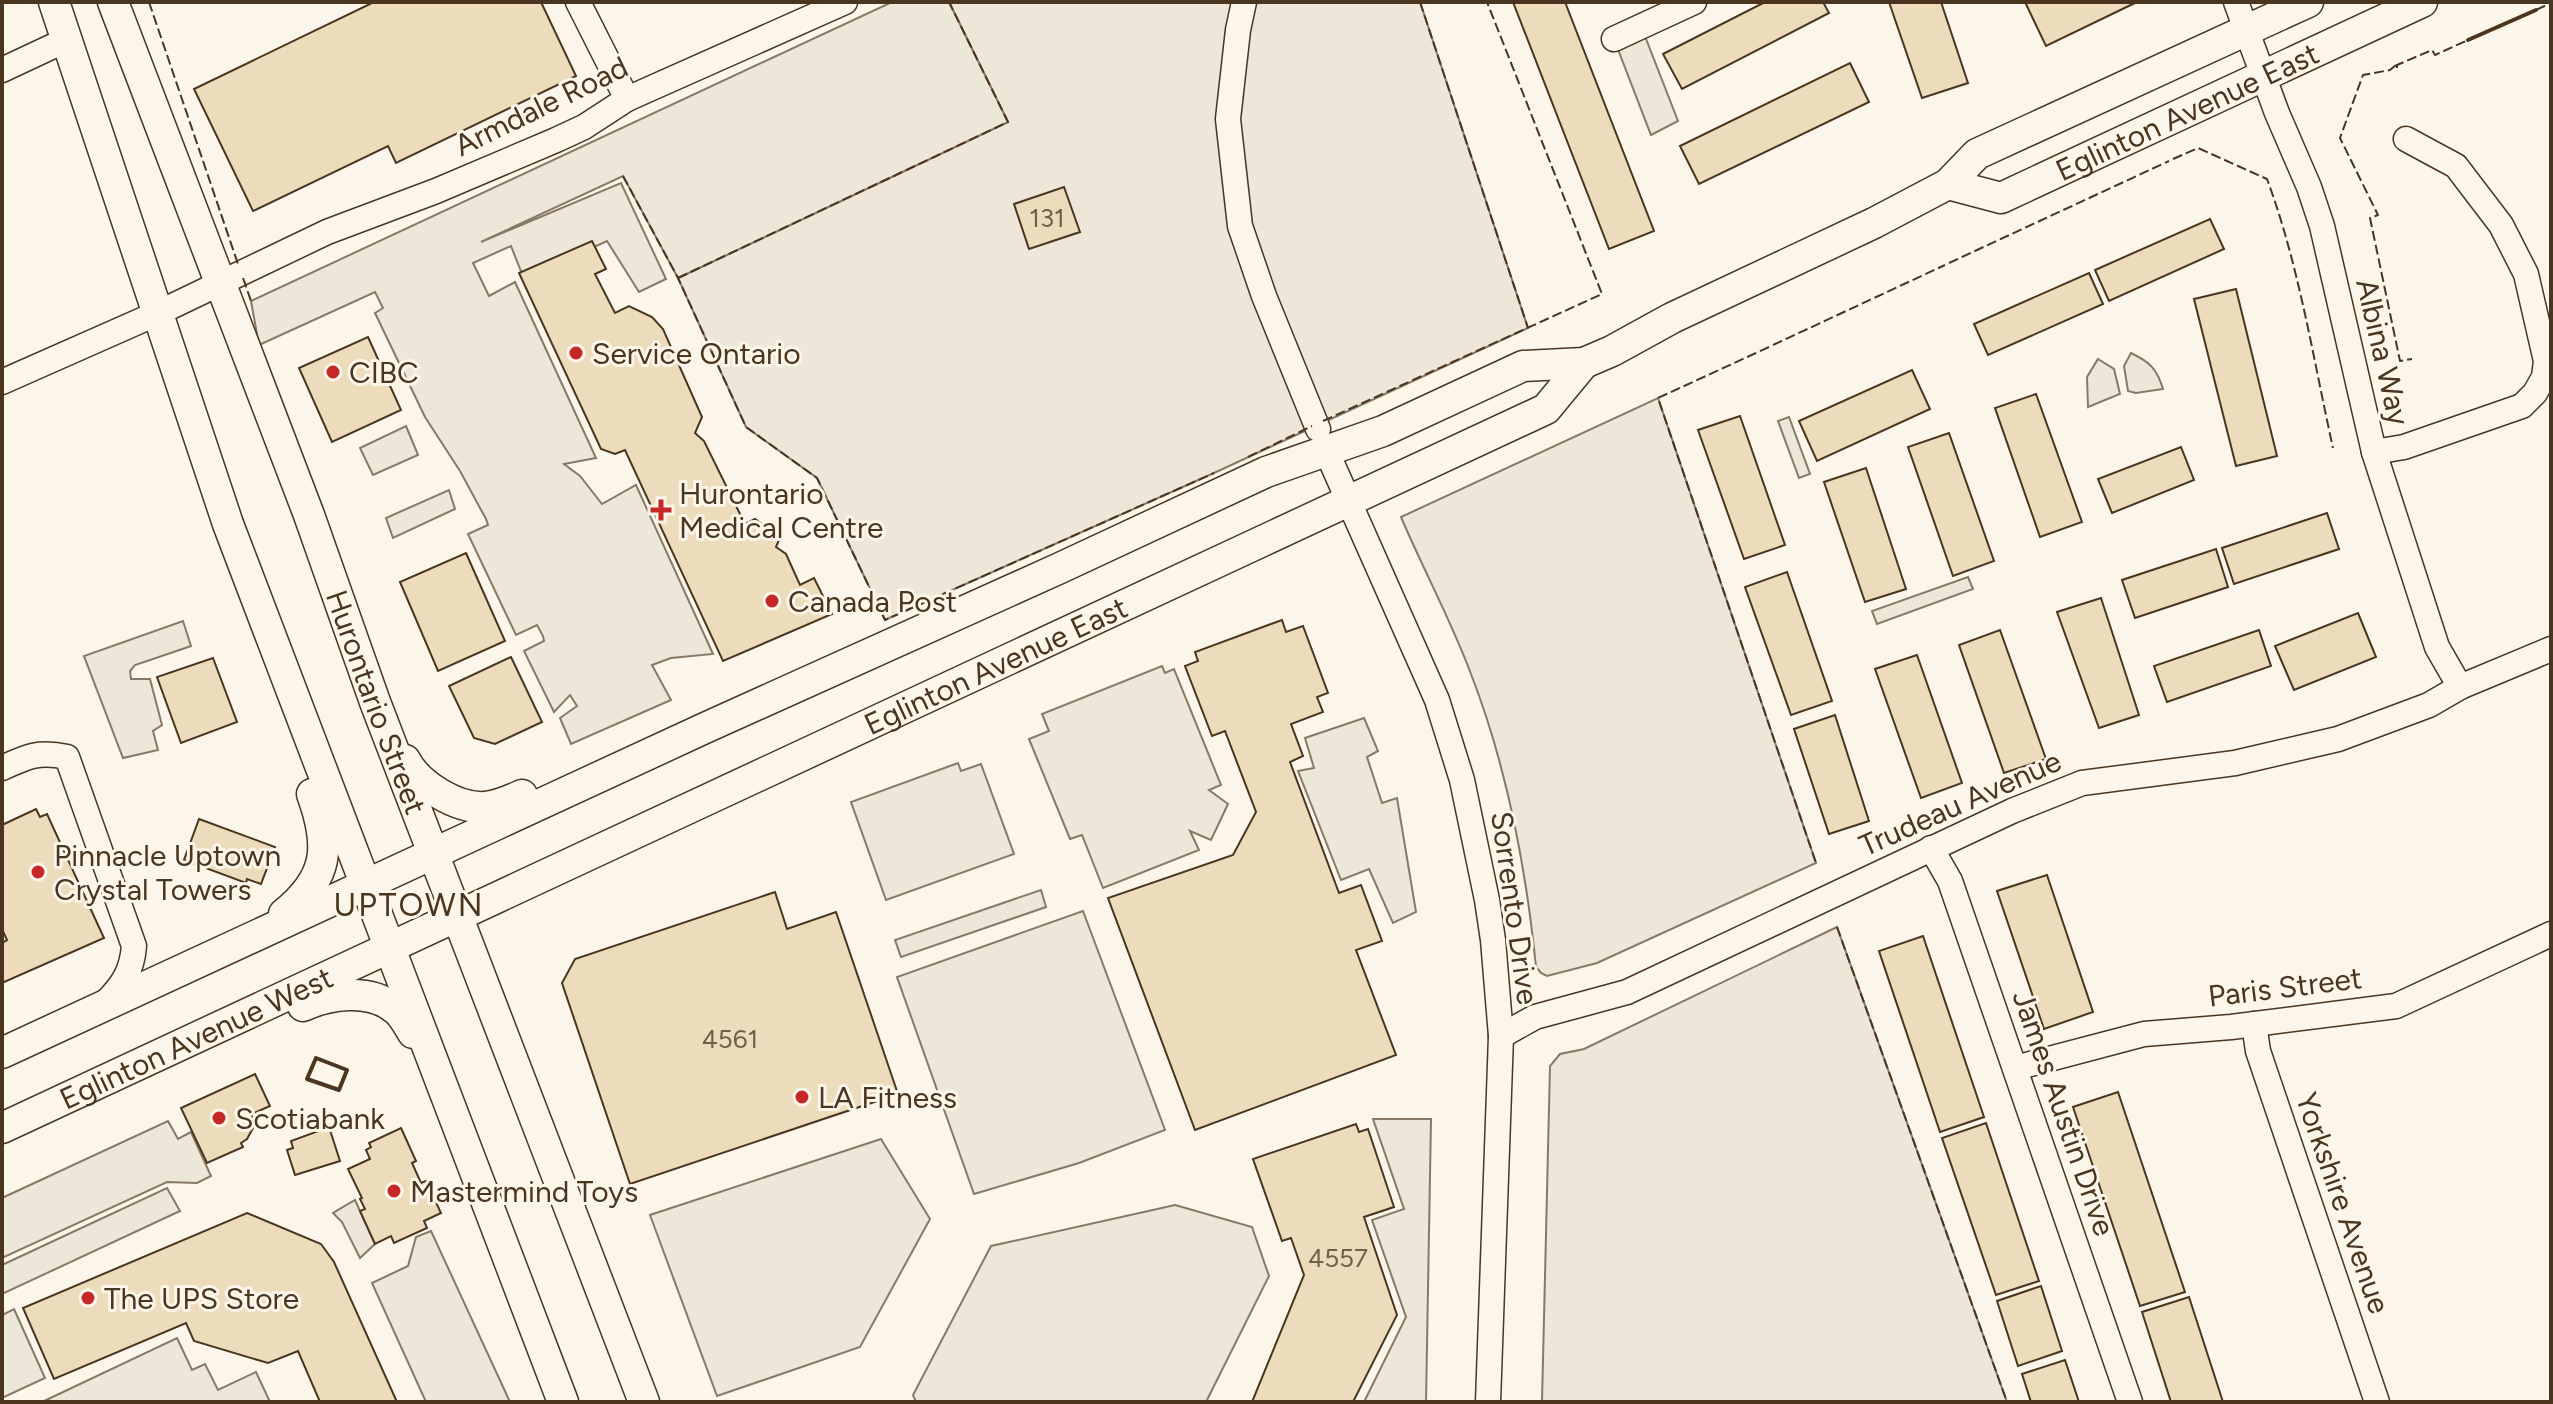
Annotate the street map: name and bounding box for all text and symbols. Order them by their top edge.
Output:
street label: Eglinton Avenue East [2050,34,2324,189]
street label: Armdale Road [448,48,634,164]
house number: 131 [1029,202,1065,234]
street label: Albina Way [2348,275,2418,429]
place label: Service Ontario [592,335,801,372]
marker: Service Ontario [567,344,585,362]
place label: CIBC [349,354,419,391]
marker: CIBC [324,363,342,381]
place label: Hurontario Medical Centre [679,475,883,546]
marker: Hurontario Medical Centre [650,499,672,521]
place label: Canada Post [788,583,957,620]
street label: Hurontario Street [318,585,435,819]
street label: Eglinton Avenue East [858,588,1133,742]
marker: Canada Post [763,592,781,610]
street label: Trudeau Avenue [1853,742,2067,864]
street label: Sorrento Drive [1483,809,1547,1007]
place label: Pinnacle Uptown Crystal Towers [54,837,281,908]
marker: Pinnacle Uptown Crystal Towers [29,863,47,881]
district label: UPTOWN [334,886,484,924]
street label: Eglinton Avenue West [54,958,338,1117]
street label: Paris Street [2206,959,2364,1015]
street label: James Austin Drive [2005,986,2123,1240]
house number: 4561 [702,1023,758,1055]
place label: LA Fitness [818,1079,957,1116]
marker: LA Fitness [793,1088,811,1106]
street label: Yorkshire Avenue [2288,1088,2398,1318]
place label: Scotiabank [235,1100,385,1137]
marker: Scotiabank [210,1109,228,1127]
place label: Mastermind Toys [410,1173,638,1210]
marker: Mastermind Toys [385,1182,403,1200]
house number: 4557 [1308,1242,1368,1274]
place label: The UPS Store [104,1280,299,1317]
marker: The UPS Store [79,1289,97,1307]

